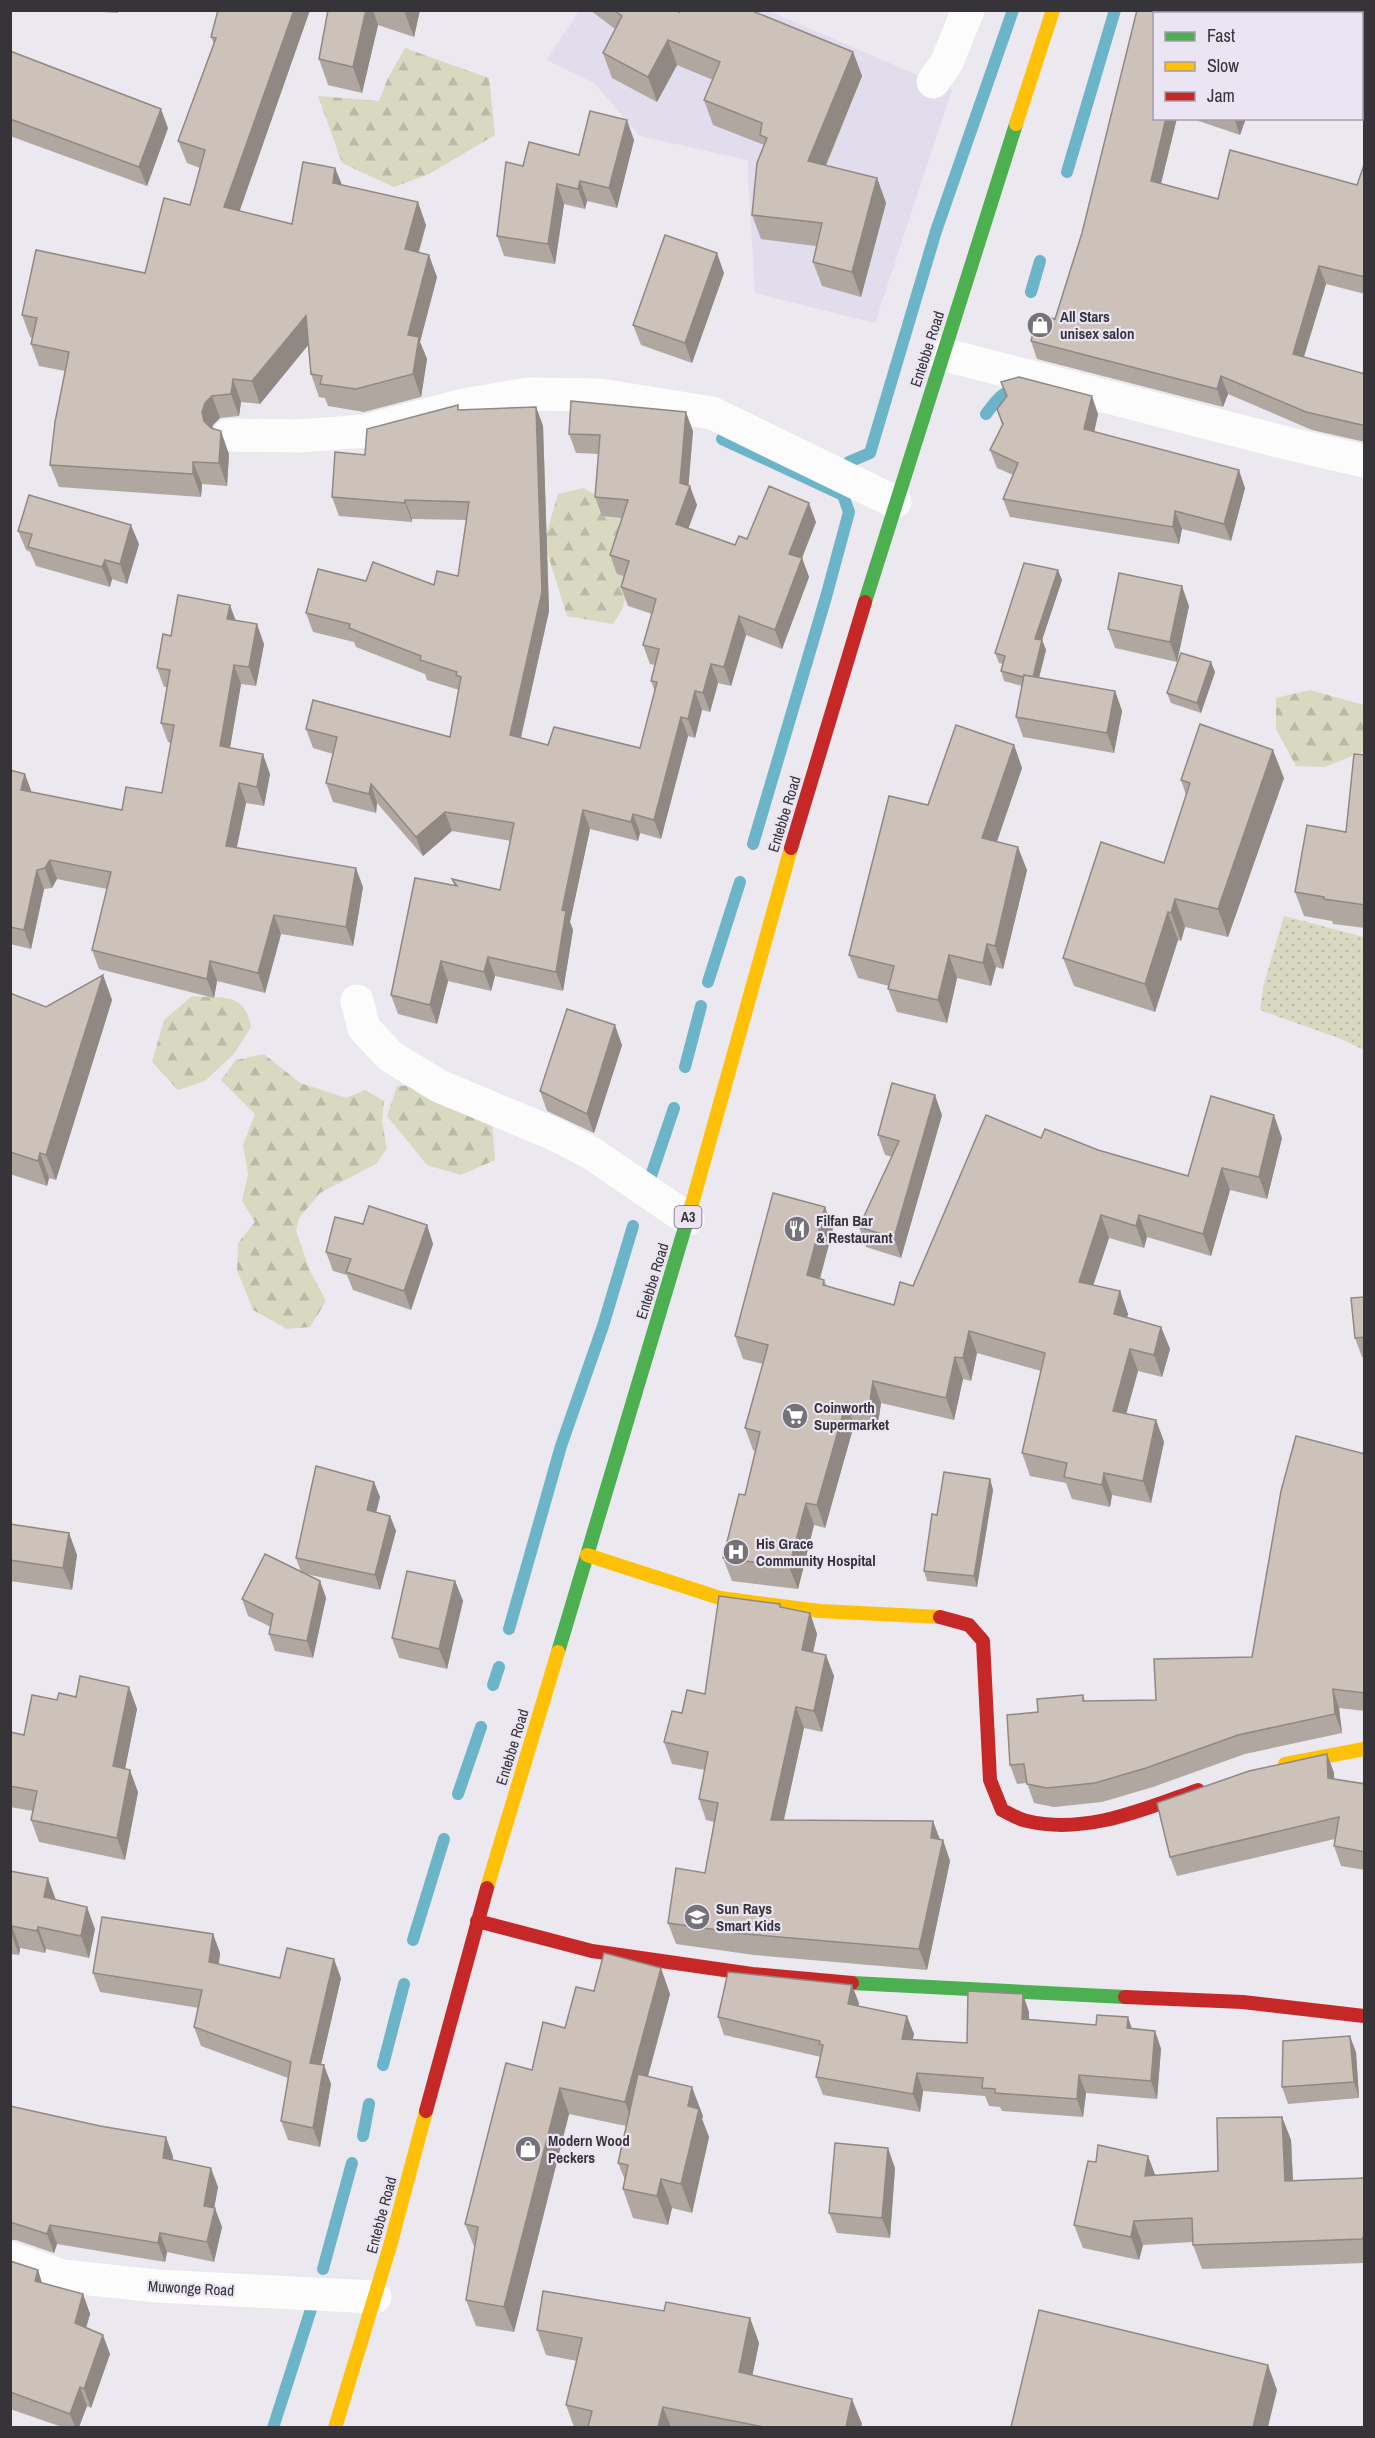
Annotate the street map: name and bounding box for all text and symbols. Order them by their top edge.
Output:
legend [1153,12,1363,120]
text: Fast [1207,23,1235,48]
text: Slow [1207,53,1239,78]
text: Jam [1207,83,1235,108]
place label: All Stars unisex salon [1060,306,1135,344]
street label: Entebbe Road [905,308,949,390]
shop icon: All Stars unisex salon [1025,310,1055,340]
street label: Entebbe Road [762,773,806,855]
road number: A3 [674,1206,702,1228]
place label: Filfan Bar & Restaurant [816,1210,893,1248]
restaurant icon: Filfan Bar & Restaurant [782,1214,812,1244]
street label: Entebbe Road [630,1240,674,1322]
place label: Coinworth Supermarket [814,1397,889,1435]
supermarket icon: Coinworth Supermarket [780,1401,810,1431]
place label: His Grace Community Hospital [756,1533,876,1571]
hospital icon: His Grace Community Hospital [721,1537,751,1567]
street label: Entebbe Road [490,1706,534,1788]
place label: Sun Rays Smart Kids [716,1898,781,1936]
school or university icon: Sun Rays Smart Kids [682,1902,712,1932]
place label: Modern Wood Peckers [548,2130,630,2168]
shop icon: Modern Wood Peckers [513,2134,543,2164]
street label: Entebbe Road [361,2174,401,2256]
street label: Muwonge Road [147,2275,235,2301]

